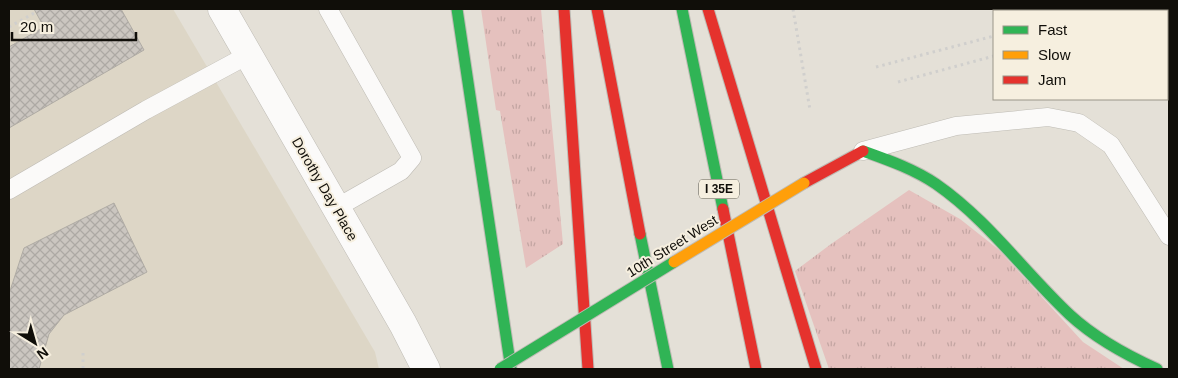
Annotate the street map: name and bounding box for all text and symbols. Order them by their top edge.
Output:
scale bar [12,10,136,42]
legend [993,10,1168,100]
text: 20 m [20,18,53,35]
text: Fast [1038,21,1068,38]
text: Slow [1038,46,1071,63]
text: Jam [1038,71,1066,88]
street label: Dorothy Day Place [289,134,361,244]
road number: I 35E [699,180,739,198]
street label: 10th Street West [624,212,720,280]
north arrow [10,318,60,368]
text: N [34,344,52,363]

